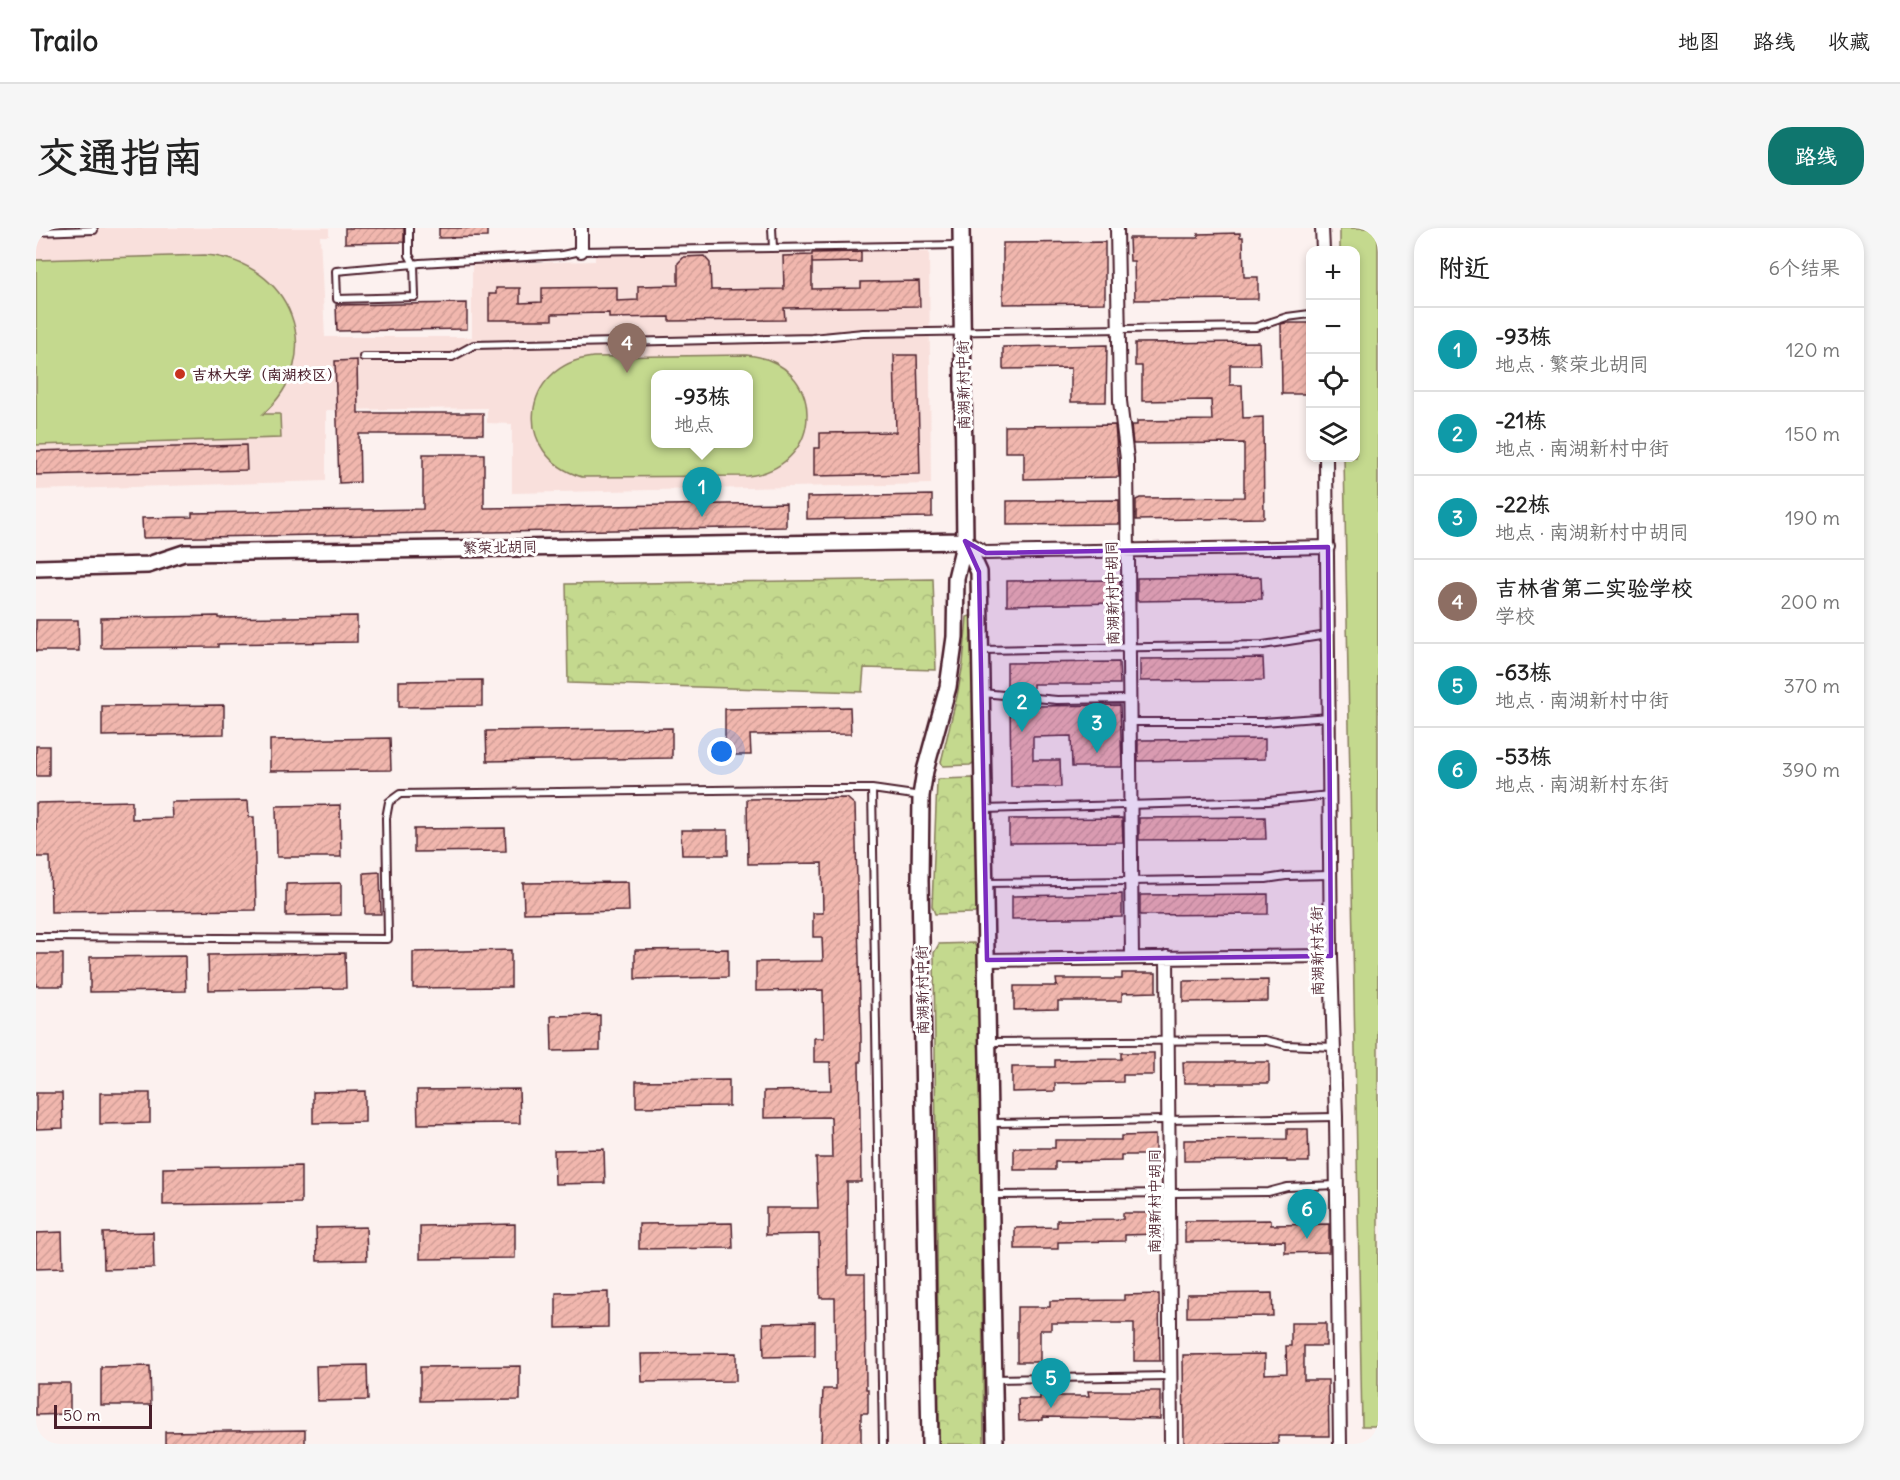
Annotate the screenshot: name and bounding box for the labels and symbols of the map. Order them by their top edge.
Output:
pin: 4 [608,324,646,373]
street label: 南湖新村中街 [953,340,973,430]
place label: 吉林大学（南湖校区） [192,365,342,384]
marker: 吉林大学（南湖校区） [173,367,187,381]
pin: 1 [682,468,722,517]
street label: 繁荣北胡同 [462,537,538,557]
street label: 南湖新村中胡同 [1102,540,1122,646]
pin: 2 [1002,682,1042,732]
pin: 3 [1078,704,1116,753]
your location [707,737,736,766]
street label: 南湖新村东街 [1307,906,1327,996]
street label: 南湖新村中街 [912,945,932,1035]
street label: 南湖新村中胡同 [1145,1148,1164,1254]
pin: 6 [1288,1190,1326,1239]
pin: 5 [1032,1358,1070,1408]
scale bar [54,1402,152,1430]

